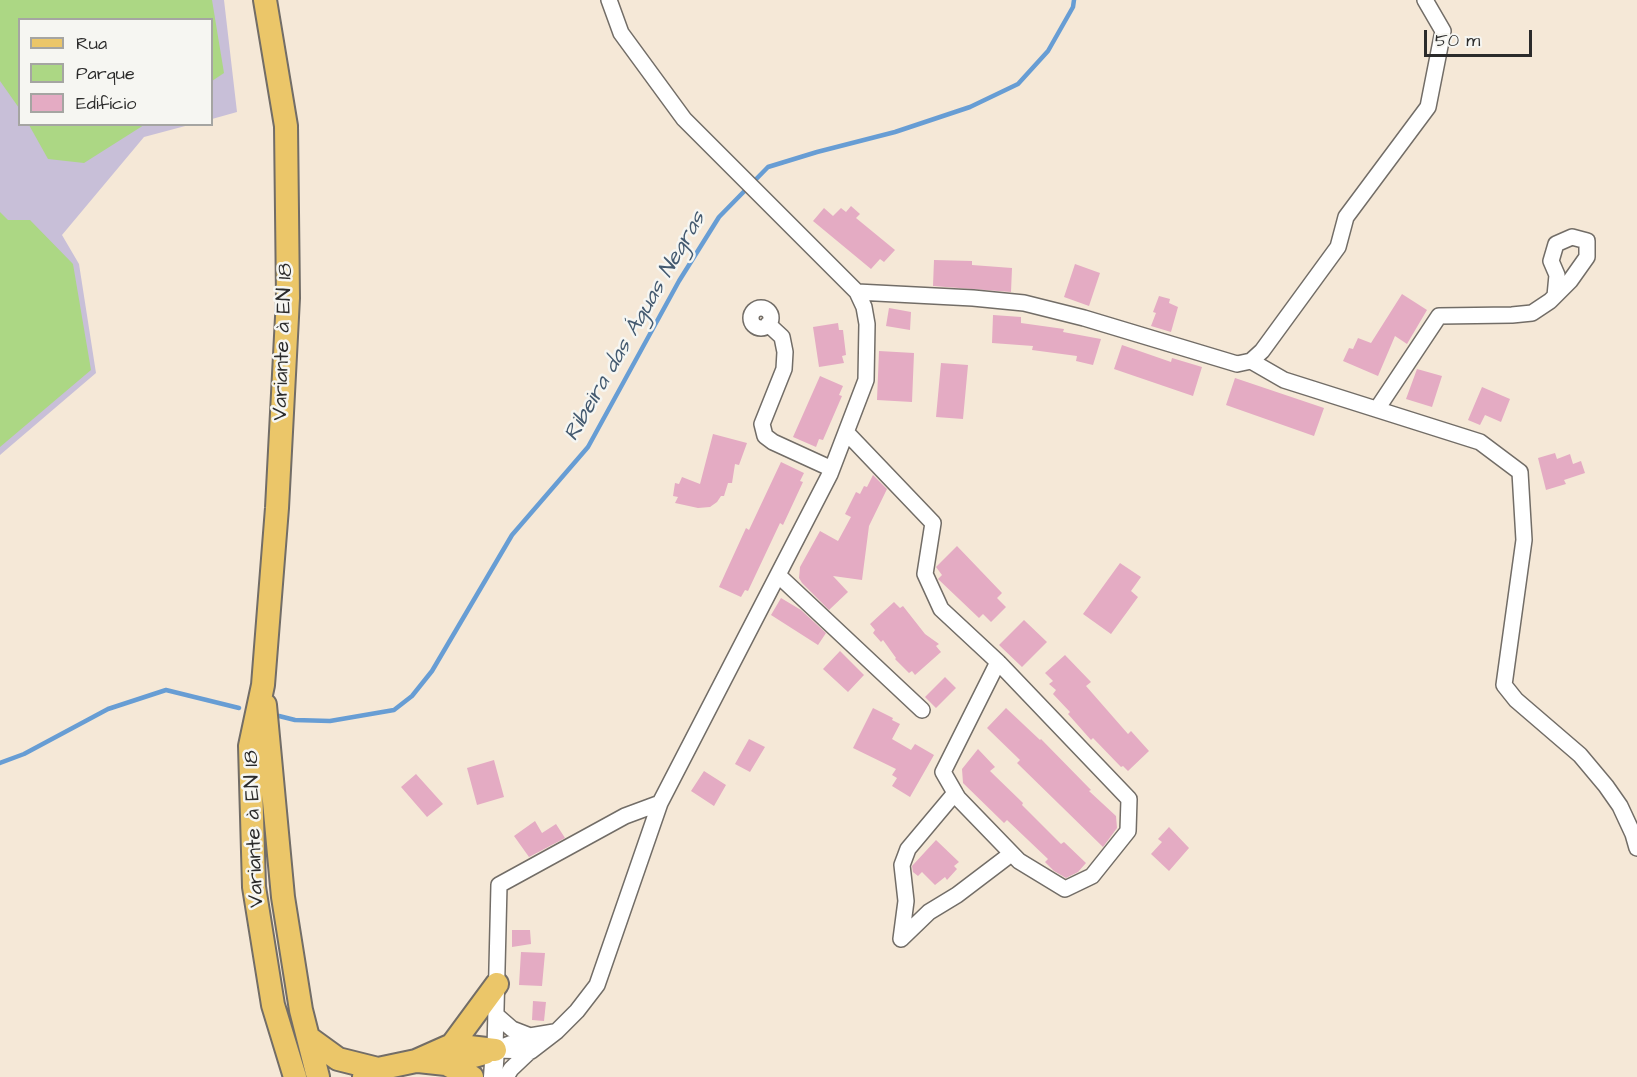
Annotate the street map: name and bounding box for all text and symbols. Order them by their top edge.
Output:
legend [18,18,213,126]
scale bar [1427,18,1535,56]
text: 50 m [1435,28,1480,53]
text: Rua [76,31,107,56]
text: Parque [76,61,135,86]
text: Edifício [76,91,136,116]
water label: Ribeira das Águas Negras [560,208,712,446]
street label: Variante à EN 18 [269,263,299,421]
street label: Variante à EN 18 [240,750,270,908]

